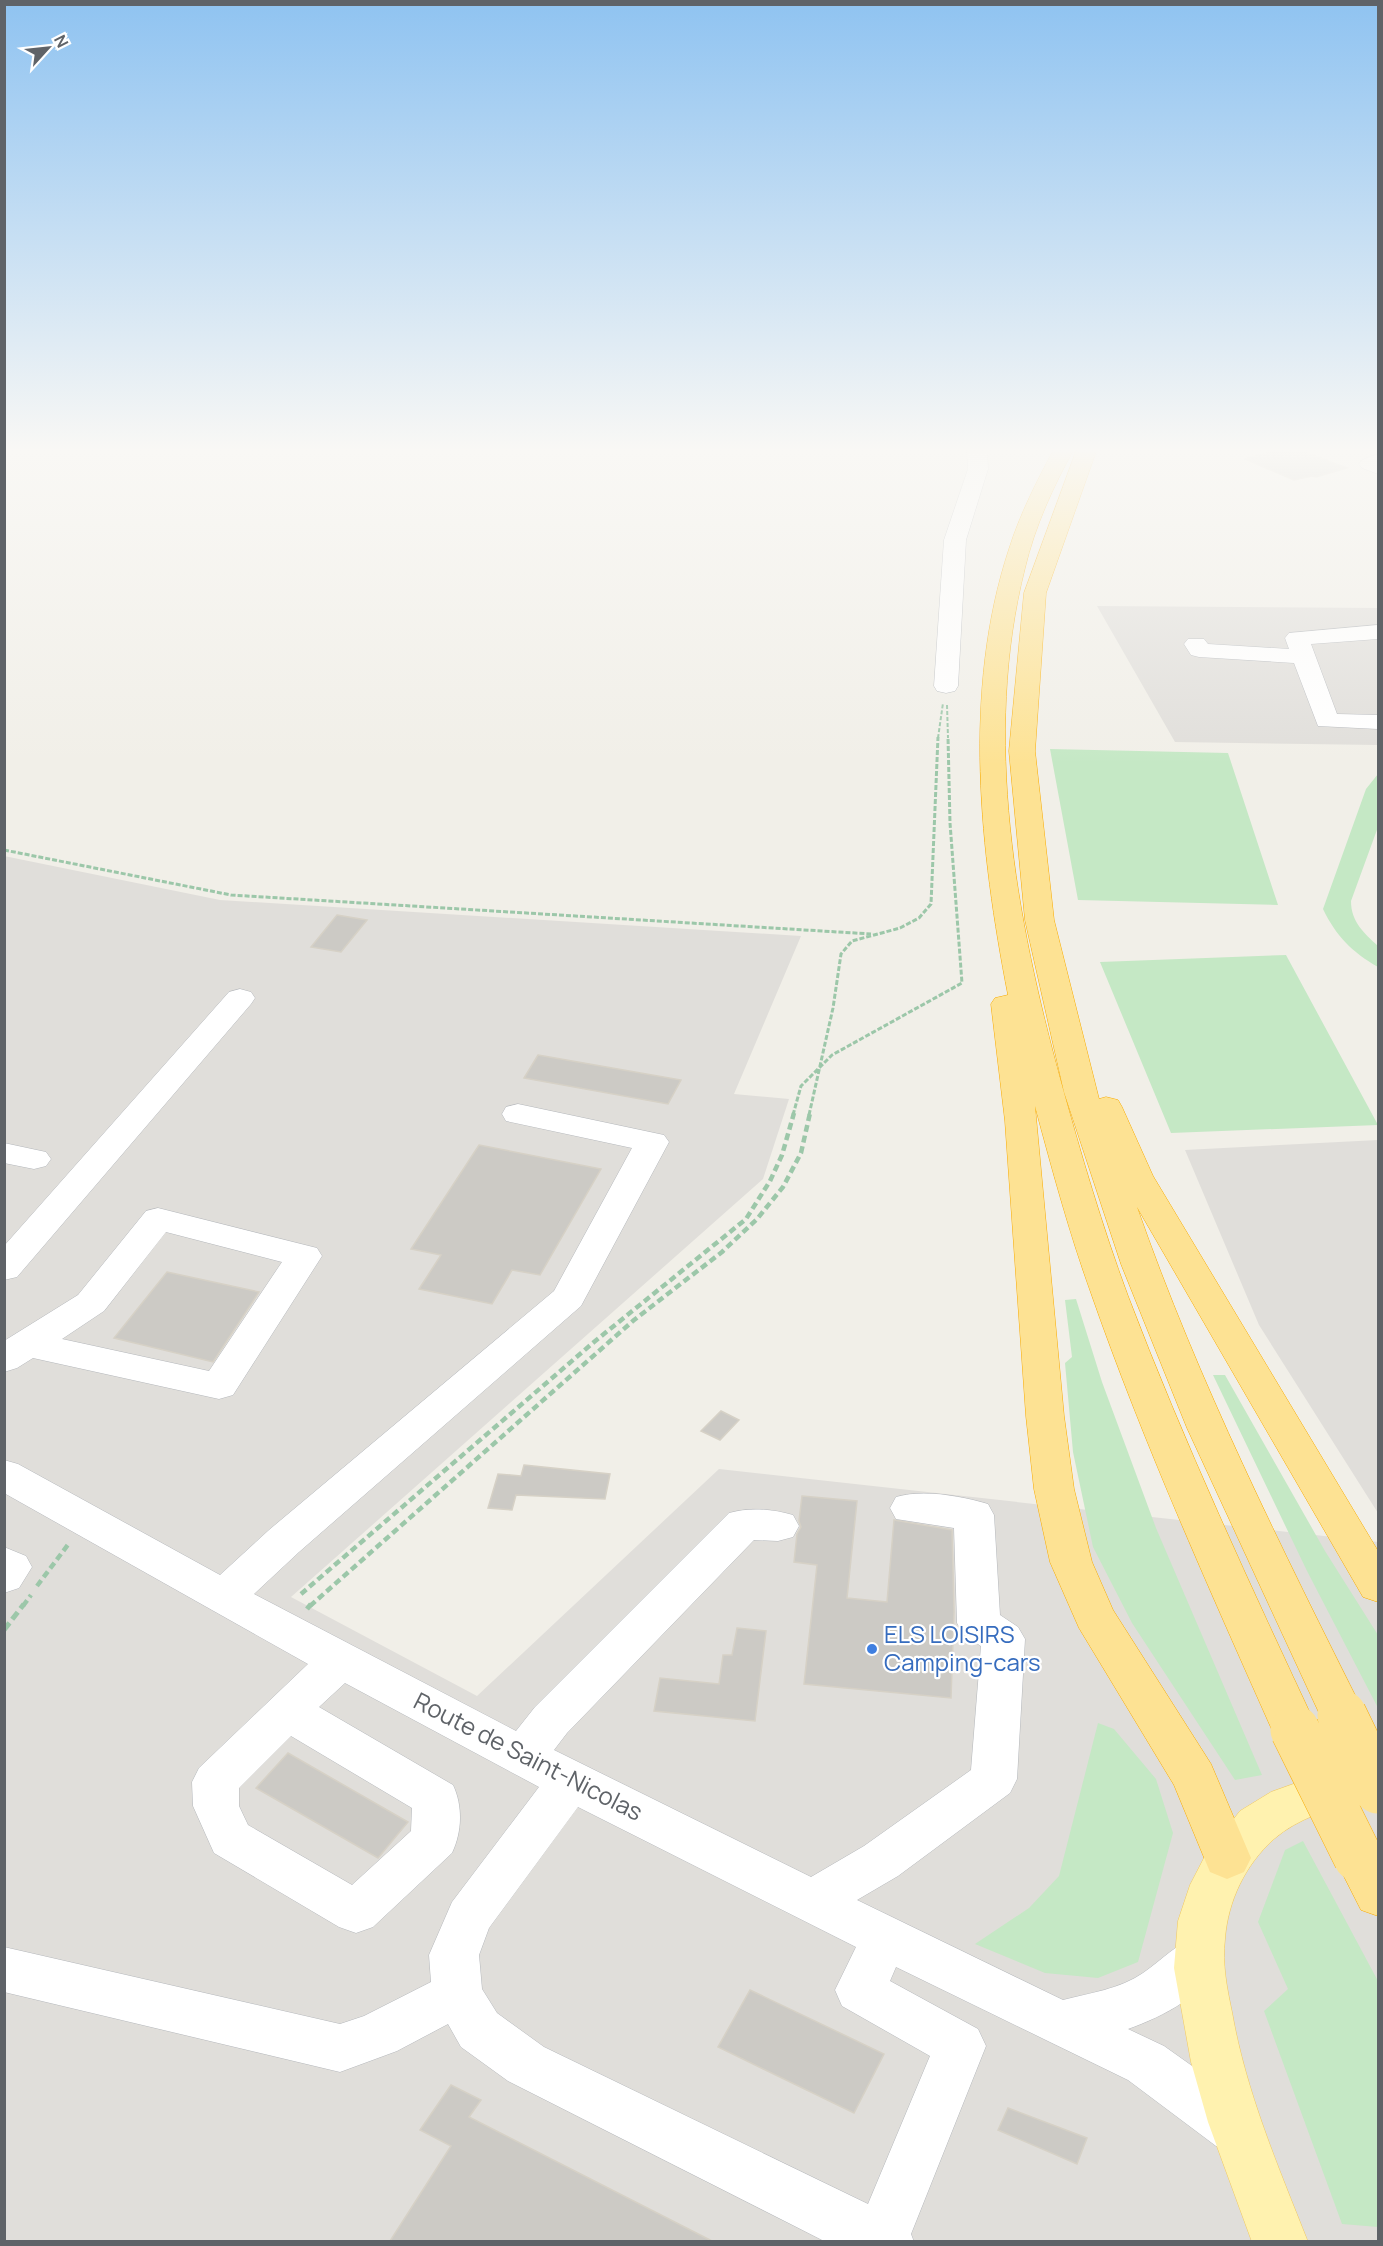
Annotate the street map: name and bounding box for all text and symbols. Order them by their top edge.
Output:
north arrow [18,18,78,78]
text: N [49,31,74,51]
place label: ELS LOISIRS Camping-cars [884,1617,1041,1678]
marker: ELS LOISIRS Camping-cars [865,1642,879,1656]
street label: Route de Saint-Nicolas [408,1684,649,1828]

